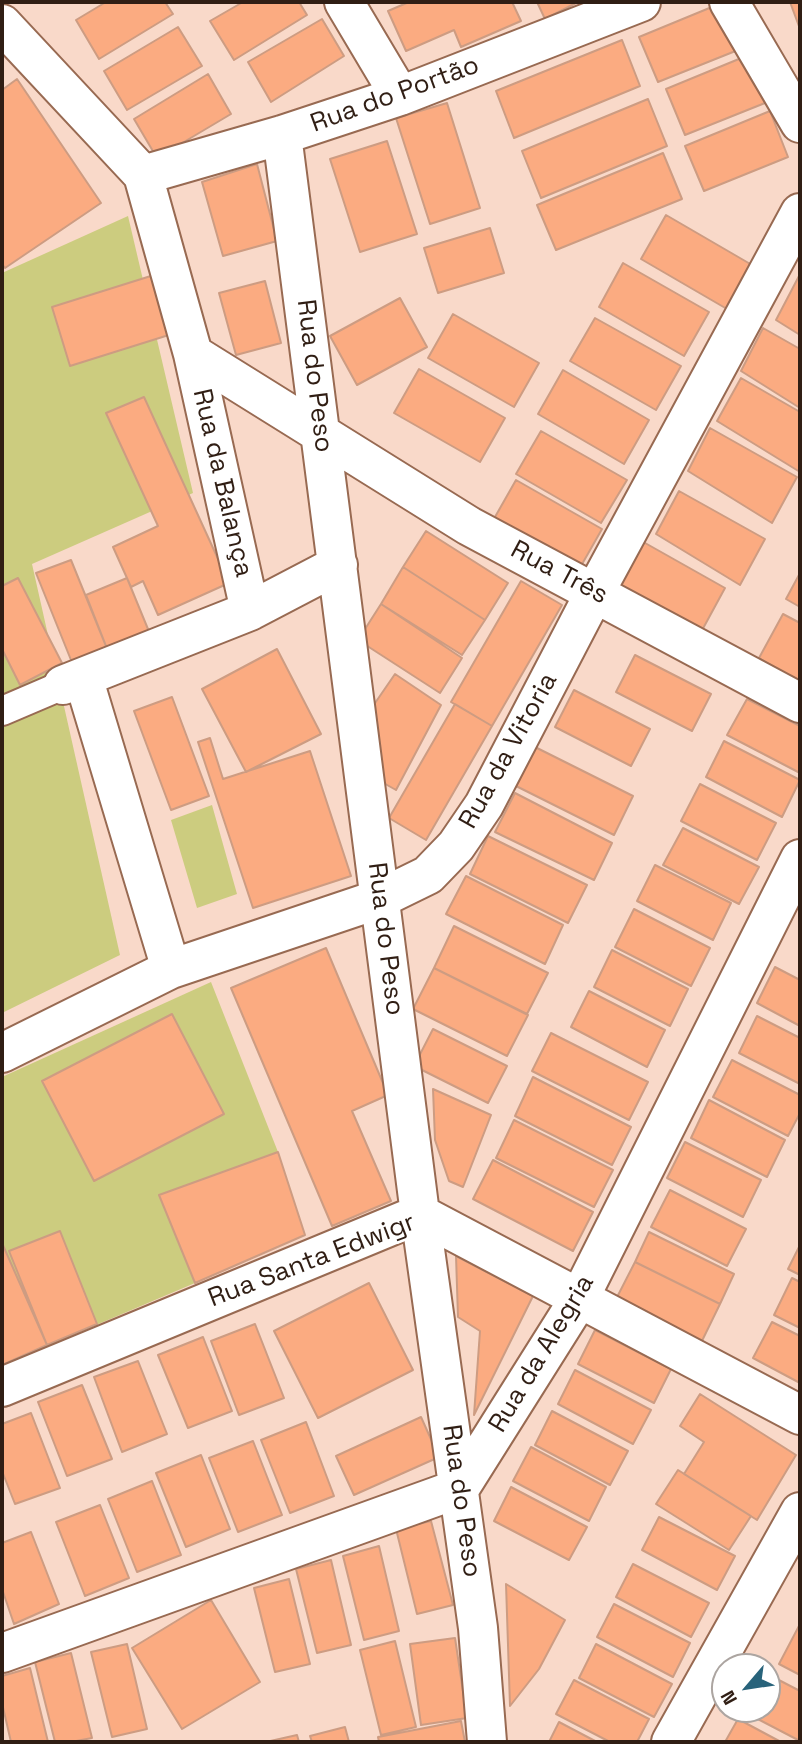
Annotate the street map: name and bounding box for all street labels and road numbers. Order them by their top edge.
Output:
street label: Rua do Portão [306,50,484,140]
street label: Rua do Peso [289,298,339,454]
street label: Rua da Balança [185,386,259,580]
street label: Rua Três [505,534,613,612]
street label: Rua da Vitoria [453,668,565,834]
street label: Rua do Peso [360,861,410,1017]
street label: Rua Santa Edwigr [204,1207,420,1315]
street label: Rua da Alegria [483,1270,601,1438]
street label: Rua do Peso [435,1423,487,1579]

